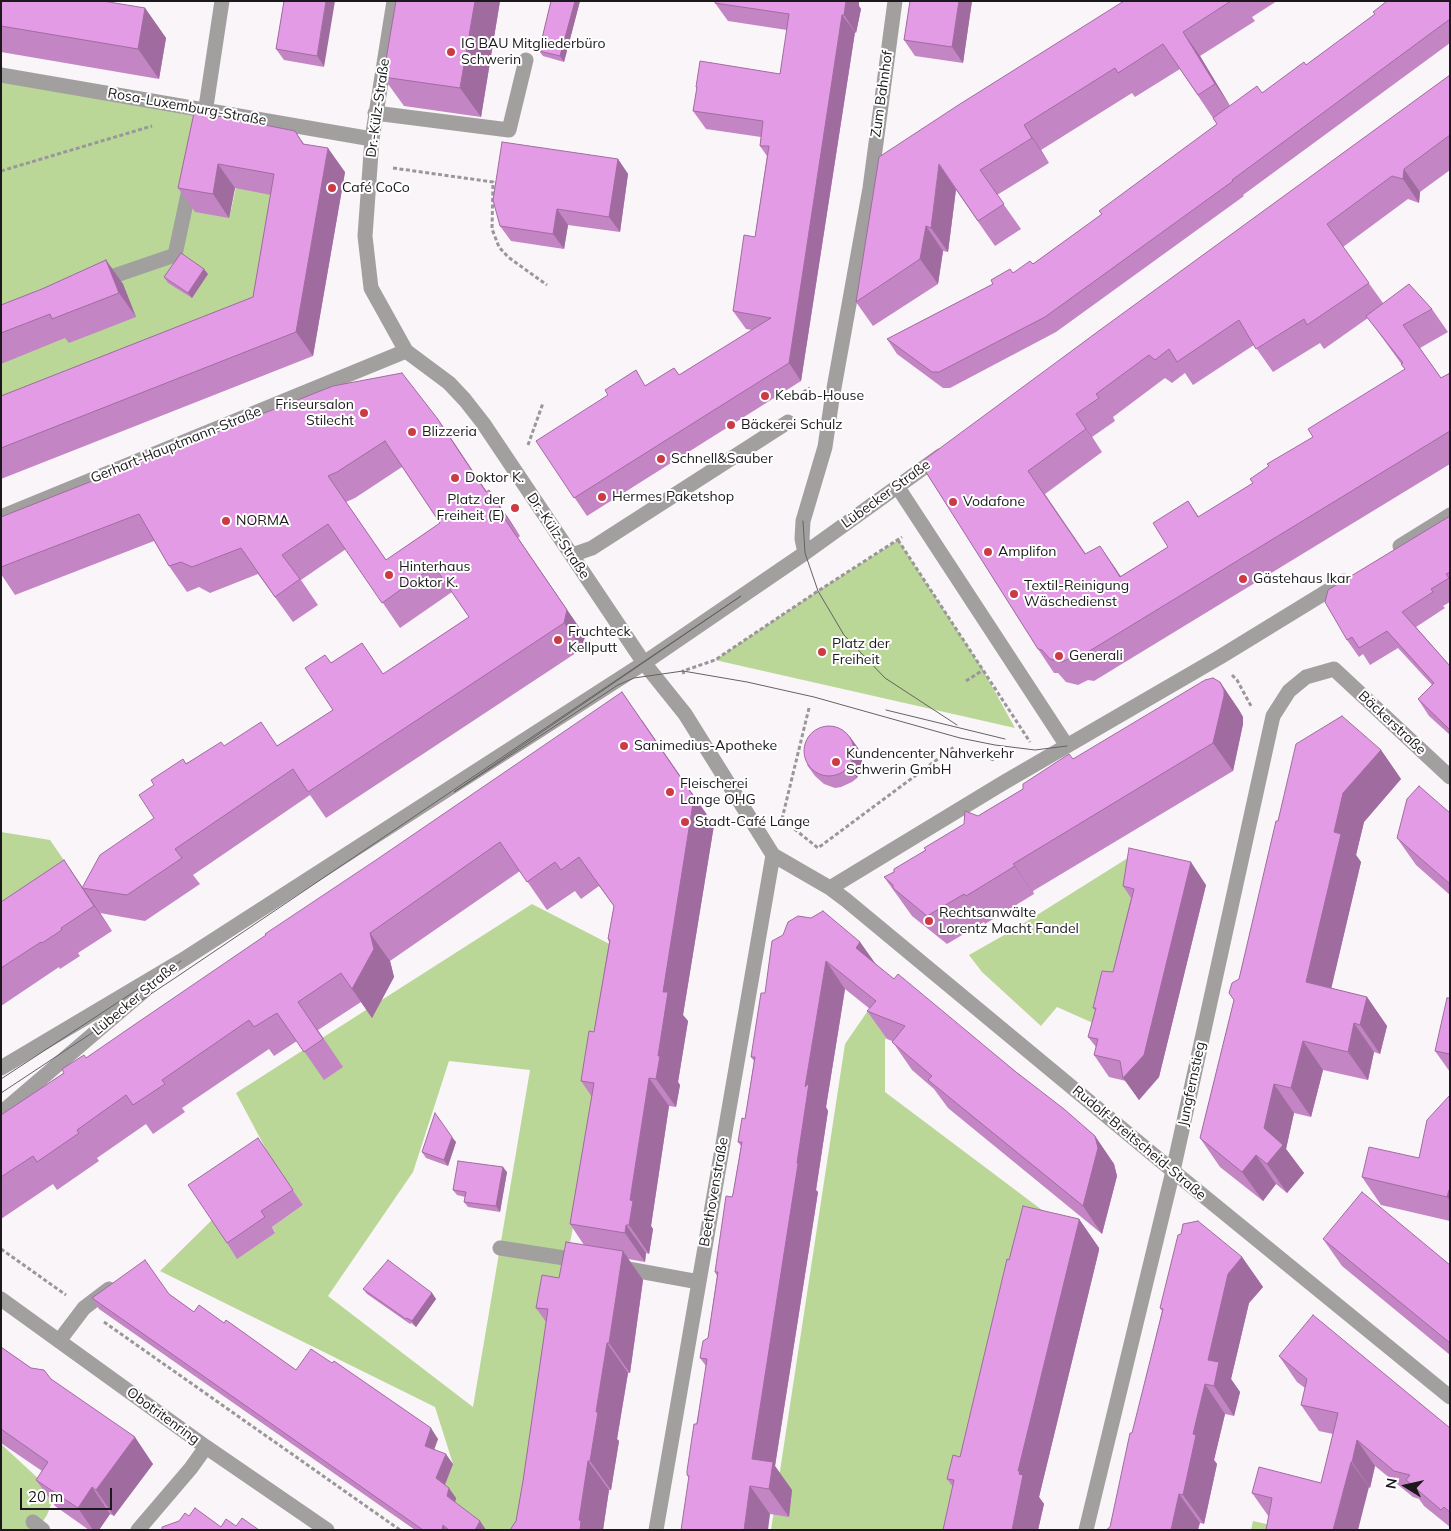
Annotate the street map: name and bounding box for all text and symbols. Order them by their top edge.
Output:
place label: IG BAU Mitgliederbüro Schwerin [461,36,605,68]
marker: IG BAU Mitgliederbüro Schwerin [445,46,457,58]
street label: Zum Bahnhof [868,50,896,138]
street label: Dr.-Külz-Straße [363,57,393,159]
street label: Rosa-Luxemburg-Straße [106,85,268,129]
place label: Café CoCo [342,180,410,196]
marker: Café CoCo [326,182,338,194]
place label: Kebab-House [775,388,864,404]
marker: Kebab-House [759,390,771,402]
place label: Friseursalon Stilecht [275,397,354,430]
street label: Gerhart-Hauptmann-Straße [88,403,264,487]
marker: Friseursalon Stilecht [358,407,370,419]
place label: Bäckerei Schulz [741,417,843,433]
marker: Bäckerei Schulz [725,419,737,431]
place label: Blizzeria [422,424,477,440]
marker: Blizzeria [406,426,418,438]
place label: Schnell&Sauber [671,451,773,467]
marker: Schnell&Sauber [655,453,667,465]
street label: Lübecker Straße [838,456,934,532]
place label: Doktor K. [465,470,524,486]
marker: Doktor K. [449,472,461,484]
place label: Hermes Paketshop [612,489,734,505]
street label: Dr.-Külz-Straße [523,490,593,582]
marker: Hermes Paketshop [596,491,608,503]
place label: Platz der Freiheit (E) [436,492,505,524]
place label: Vodafone [963,494,1025,510]
marker: Vodafone [947,496,959,508]
marker: Platz der Freiheit (E) [509,502,521,514]
place label: NORMA [236,513,289,529]
marker: NORMA [220,515,232,527]
place label: Amplifon [998,544,1056,560]
marker: Amplifon [982,546,994,558]
place label: Hinterhaus Doktor K. [399,559,470,592]
marker: Hinterhaus Doktor K. [383,569,395,581]
place label: Gästehaus Ikar [1253,571,1350,587]
marker: Gästehaus Ikar [1237,573,1249,585]
place label: Textil-Reinigung Wäschedienst [1024,578,1129,610]
marker: Textil-Reinigung Wäschedienst [1008,588,1020,600]
place label: Fruchteck Kellputt [568,624,631,656]
marker: Fruchteck Kellputt [552,634,564,646]
place label: Platz der Freiheit [832,636,890,669]
marker: Platz der Freiheit [816,646,828,658]
place label: Generali [1069,648,1123,664]
marker: Generali [1053,650,1065,662]
street label: Bäckerstraße [1355,687,1429,759]
place label: Sanimedius-Apotheke [634,738,777,754]
marker: Sanimedius-Apotheke [618,740,630,752]
place label: Kundencenter Nahverkehr Schwerin GmbH [846,746,1014,779]
marker: Kundencenter Nahverkehr Schwerin GmbH [830,756,842,768]
place label: Fleischerei Lange OHG [680,776,756,809]
marker: Fleischerei Lange OHG [664,786,676,798]
place label: Stadt-Café Lange [695,814,810,830]
marker: Stadt-Café Lange [679,816,691,828]
place label: Rechtsanwälte Lorentz Macht Fandel [939,905,1079,938]
marker: Rechtsanwälte Lorentz Macht Fandel [923,915,935,927]
street label: Lübecker Straße [89,959,181,1039]
street label: Jungfernstieg [1175,1040,1209,1128]
street label: Rudolf-Breitscheid-Straße [1069,1082,1209,1204]
street label: Beethovenstraße [696,1136,732,1248]
street label: Obotritenring [123,1384,203,1448]
north arrow [1381,1461,1431,1511]
text: N [1381,1477,1401,1490]
scale bar [22,1478,115,1510]
text: 20 m [28,1487,63,1506]

